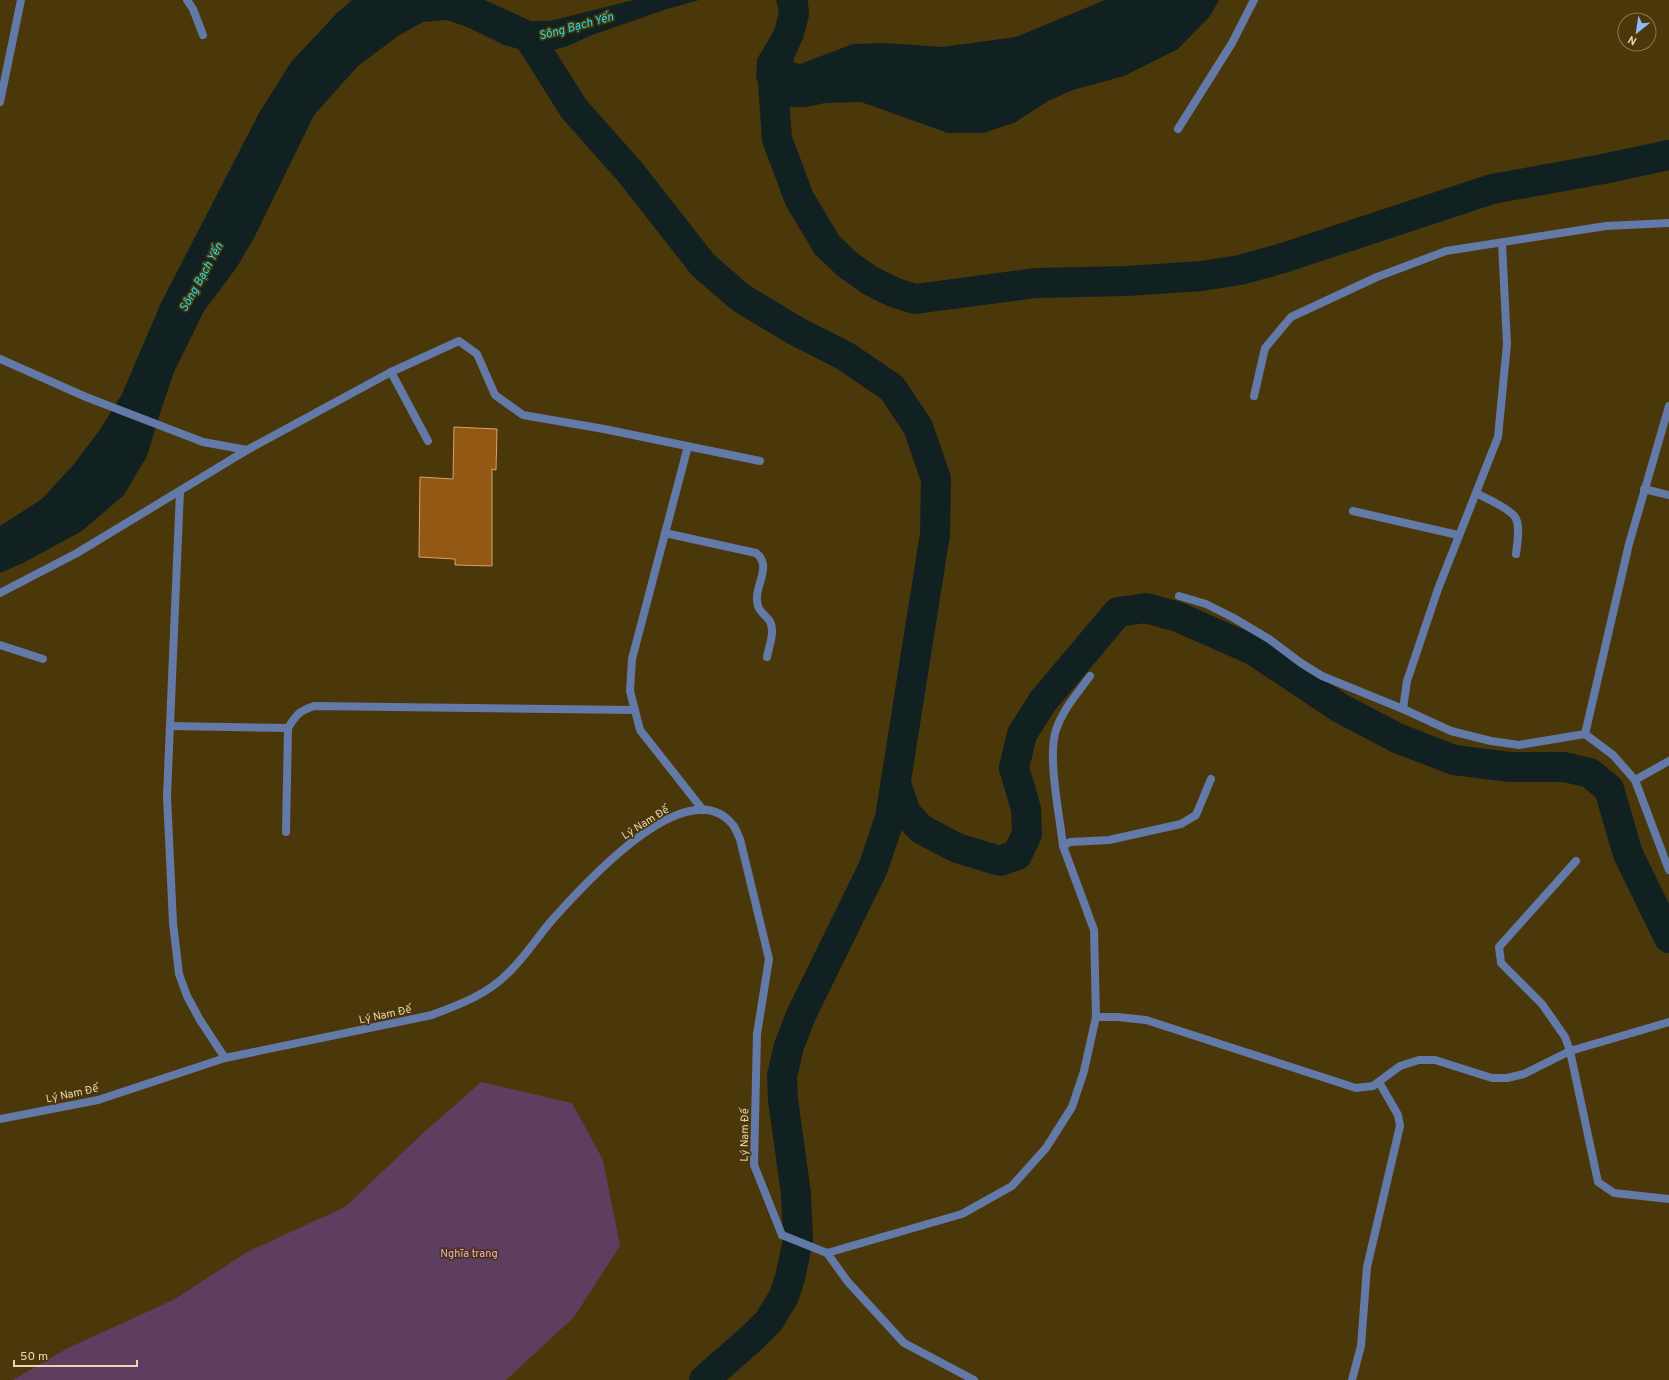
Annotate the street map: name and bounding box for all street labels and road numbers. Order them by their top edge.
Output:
street label: Lý Nam Đế [619,802,674,843]
street label: Lý Nam Đế [358,1002,415,1027]
street label: Lý Nam Đế [45,1081,102,1106]
street label: Lý Nam Đế [738,1106,753,1162]

